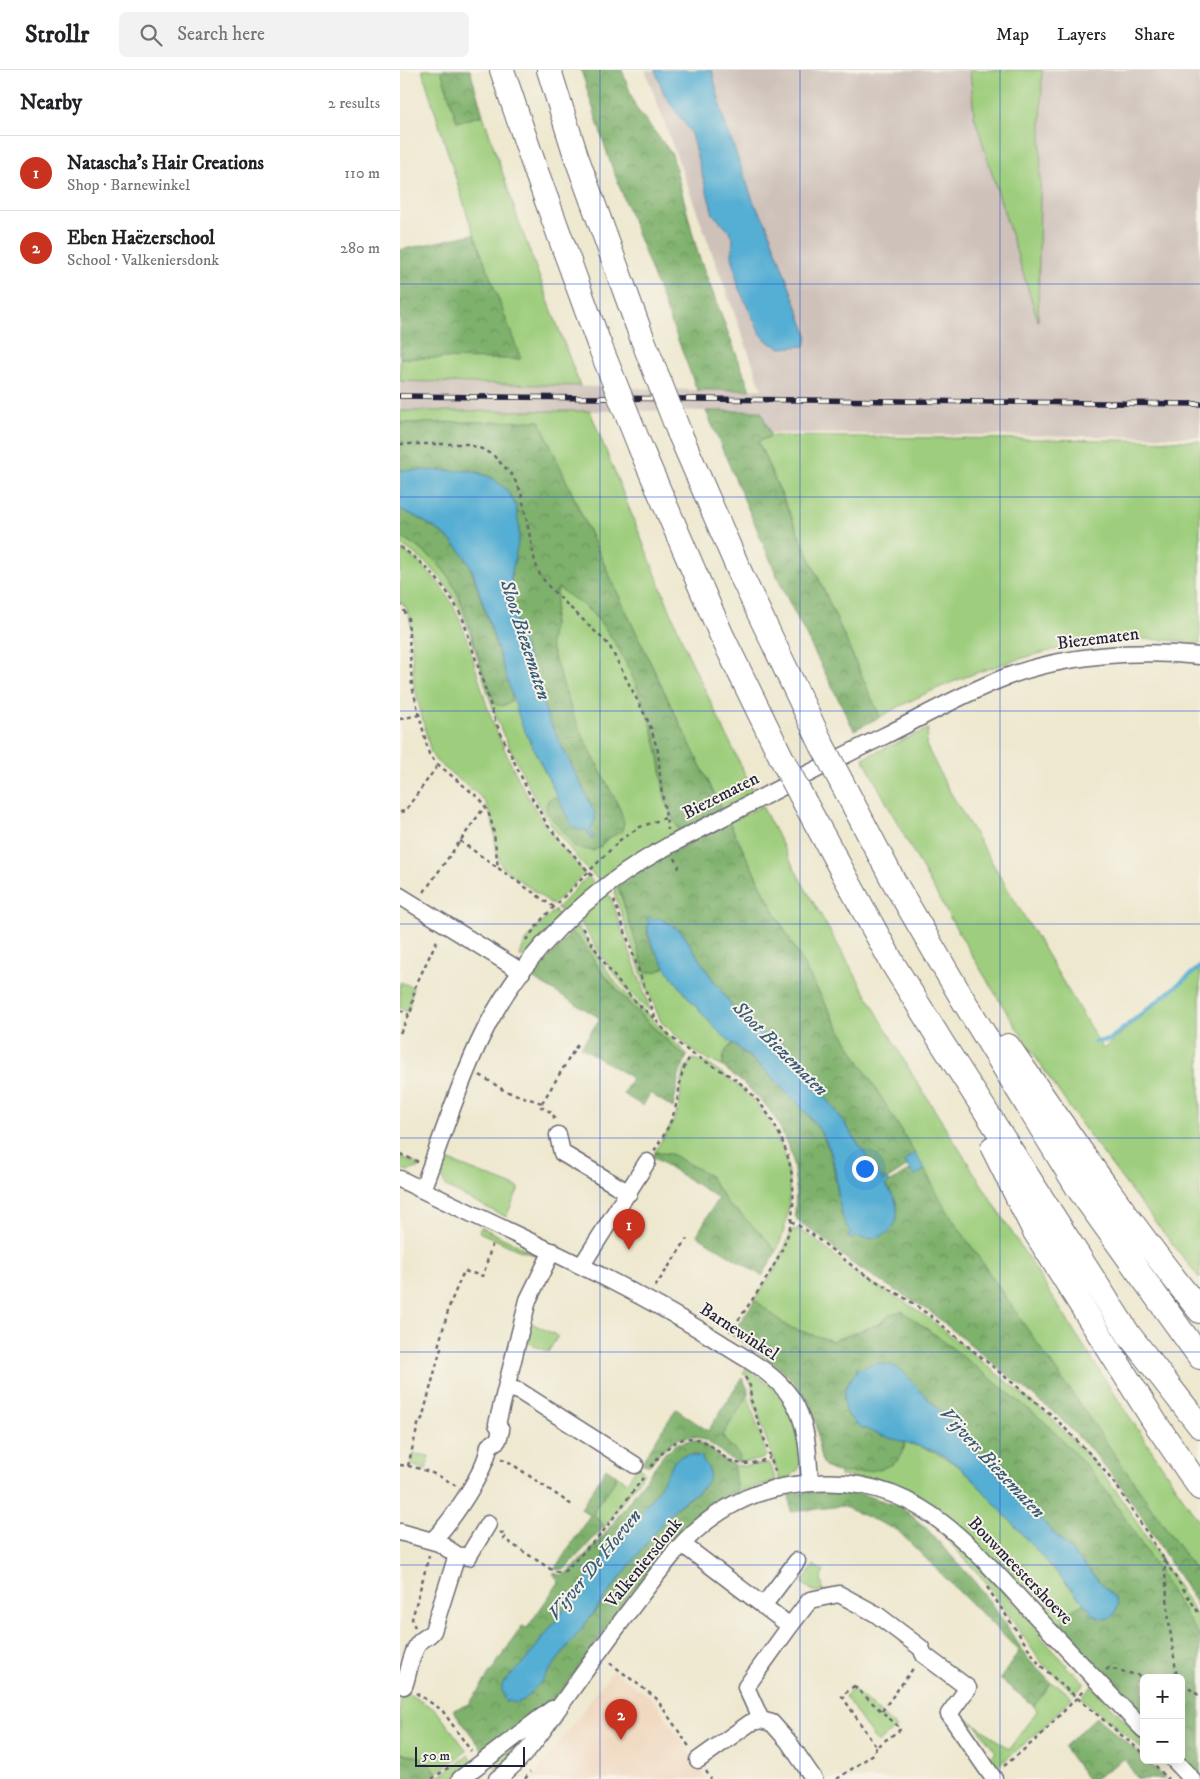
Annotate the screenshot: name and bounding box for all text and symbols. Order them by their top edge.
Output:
search box [119,12,469,57]
text: Strollr [25,20,89,50]
icon: search [137,21,165,49]
text: Search here [177,23,265,46]
text: Map [996,24,1029,46]
text: Layers [1057,24,1106,46]
text: Share [1134,24,1175,46]
text: Nearby [20,90,82,116]
text: 2 results [328,93,380,113]
text: Natascha's Hair Creations [67,152,264,175]
text: 1 [33,163,39,183]
text: 110 m [344,163,380,183]
text: Shop · Barnewinkel [67,175,190,195]
text: Eben Haëzerschool [67,227,215,250]
text: 2 [32,238,40,258]
text: 280 m [340,238,380,258]
text: School · Valkeniersdonk [67,250,219,270]
water label: Sloot Biezematen [494,576,555,703]
street label: Biezematen [1056,623,1141,655]
street label: Biezematen [679,767,763,825]
water label: Sloot Biezematen [727,996,833,1102]
your location [852,1156,878,1182]
pin: 1 [613,1209,645,1250]
street label: Barnewinkel [695,1298,783,1366]
water label: Vijvers Biezematen [935,1403,1050,1524]
water label: Vijver De Hoeven [543,1505,647,1625]
street label: Bouwmeestershoeve [963,1512,1077,1630]
street label: Valkeniersdonk [600,1513,687,1613]
map controls [1140,1674,1185,1764]
button: + [1140,1674,1185,1719]
pin: 2 [605,1699,637,1740]
button: − [1140,1719,1185,1764]
scale bar [415,1744,525,1767]
text: 50 m [422,1747,450,1765]

